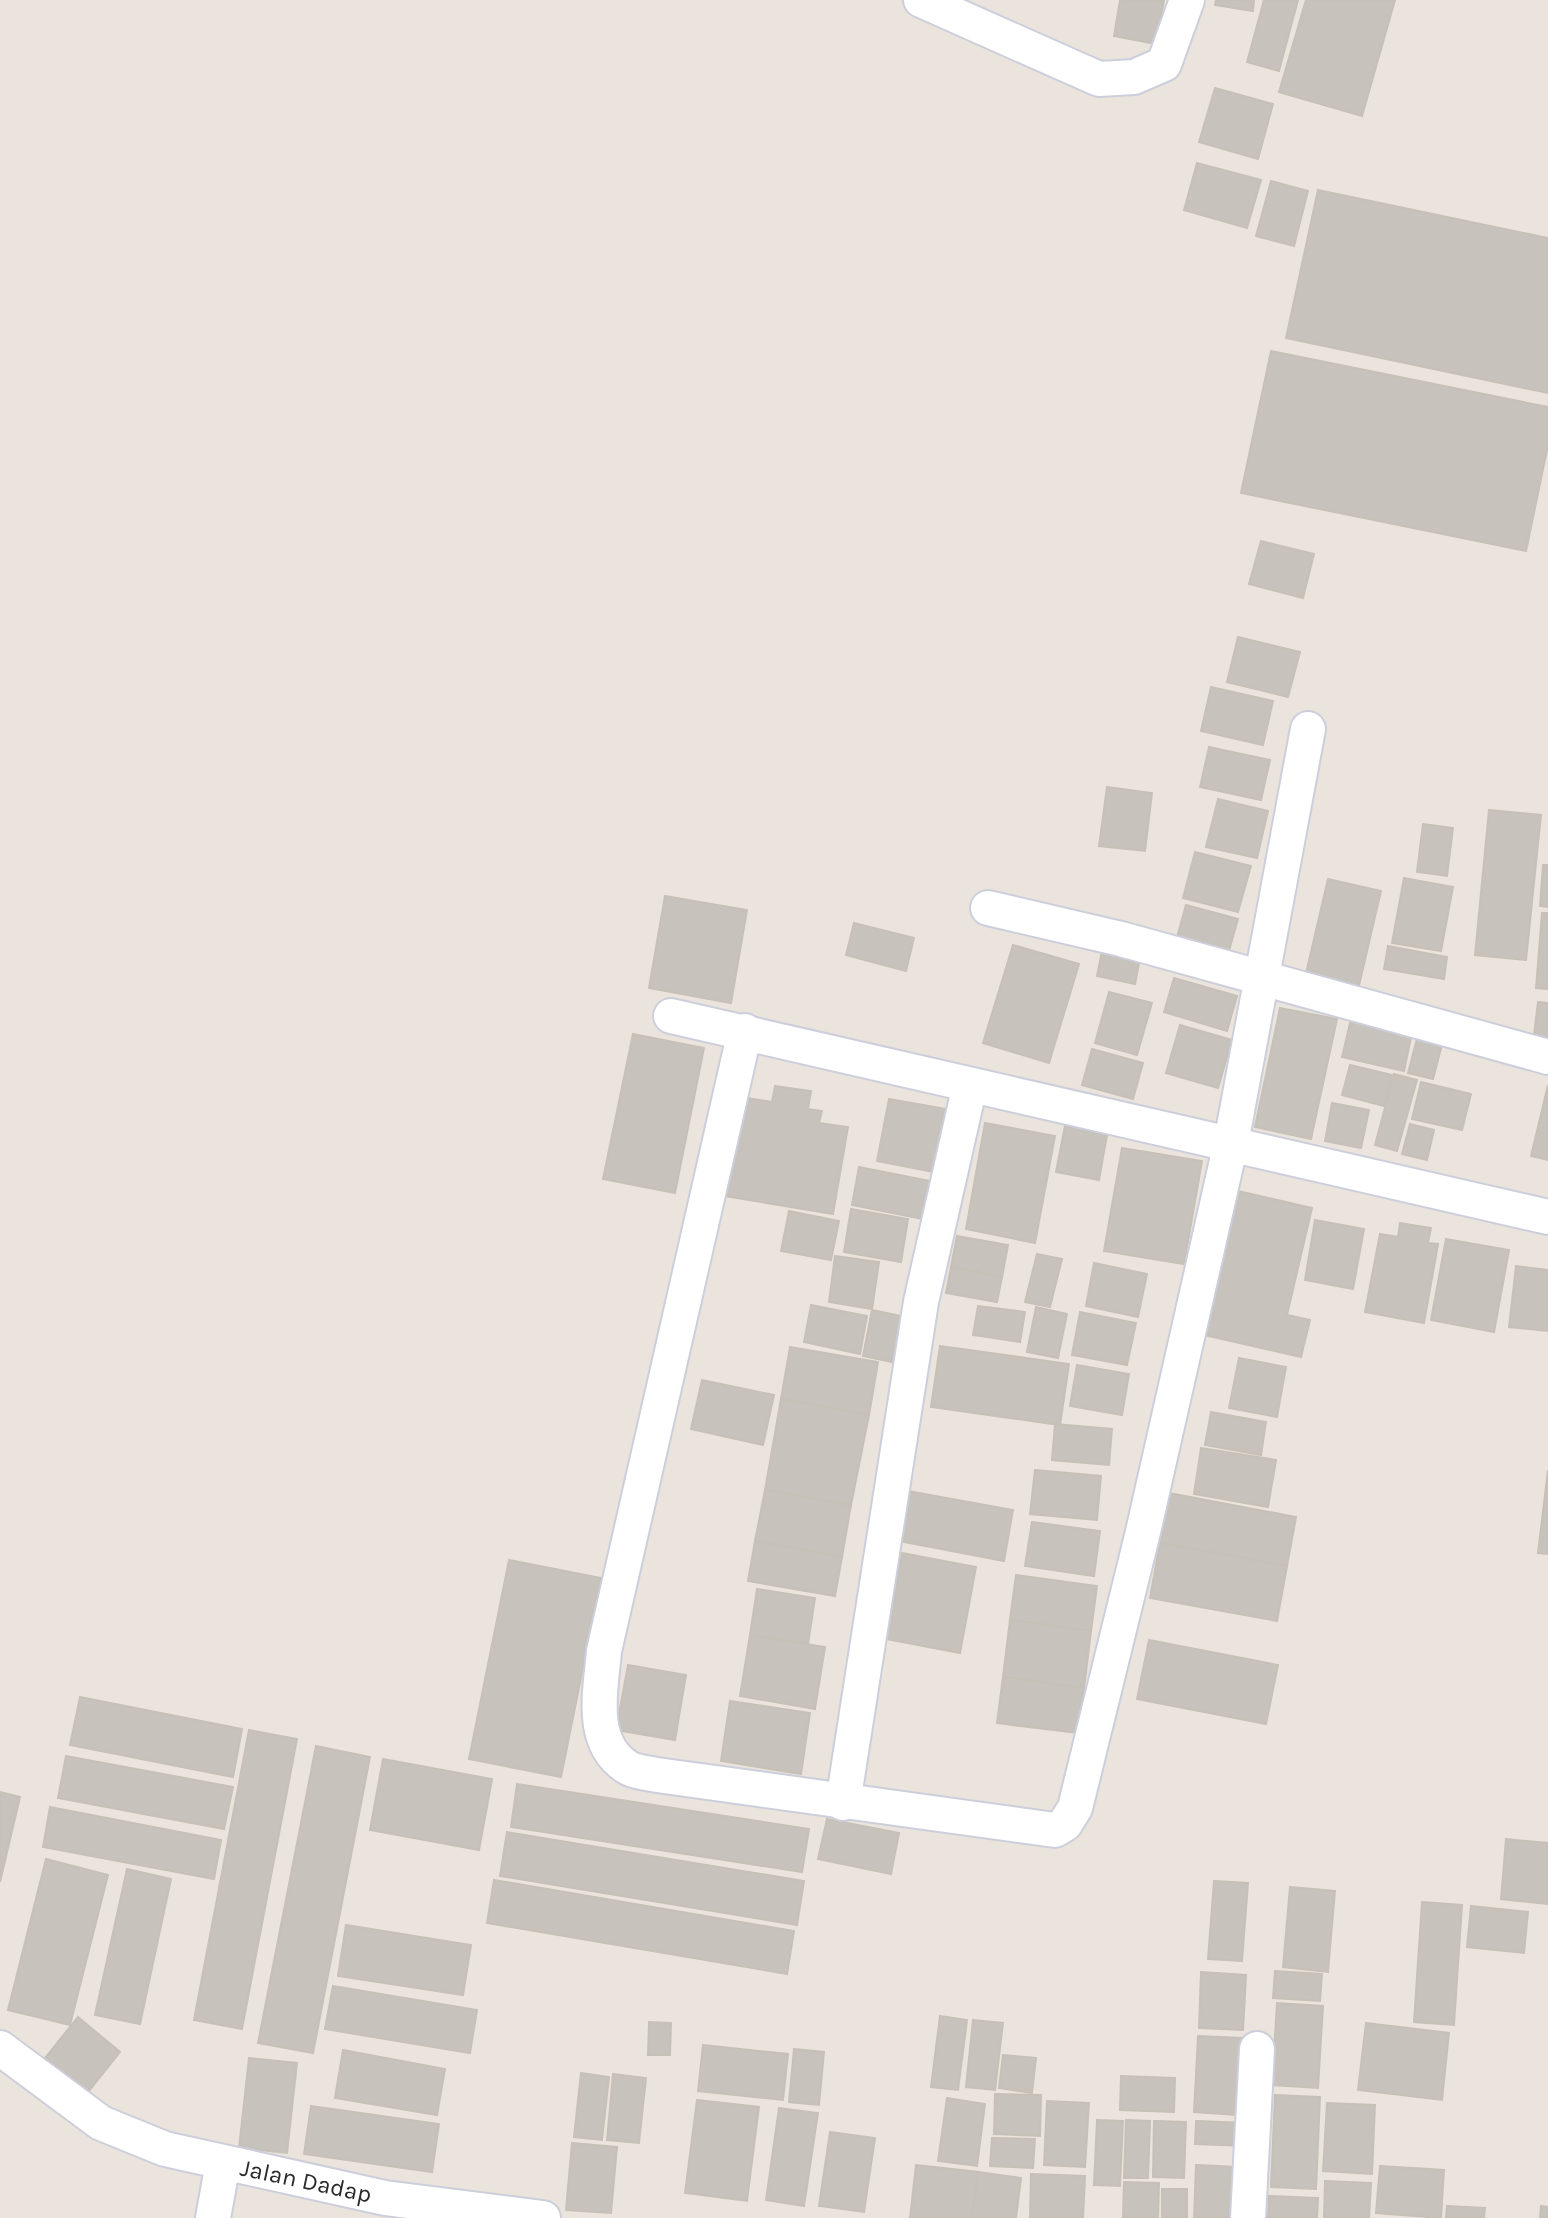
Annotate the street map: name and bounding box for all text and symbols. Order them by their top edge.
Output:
street label: Jalan Dadap [238,2153,374,2209]

